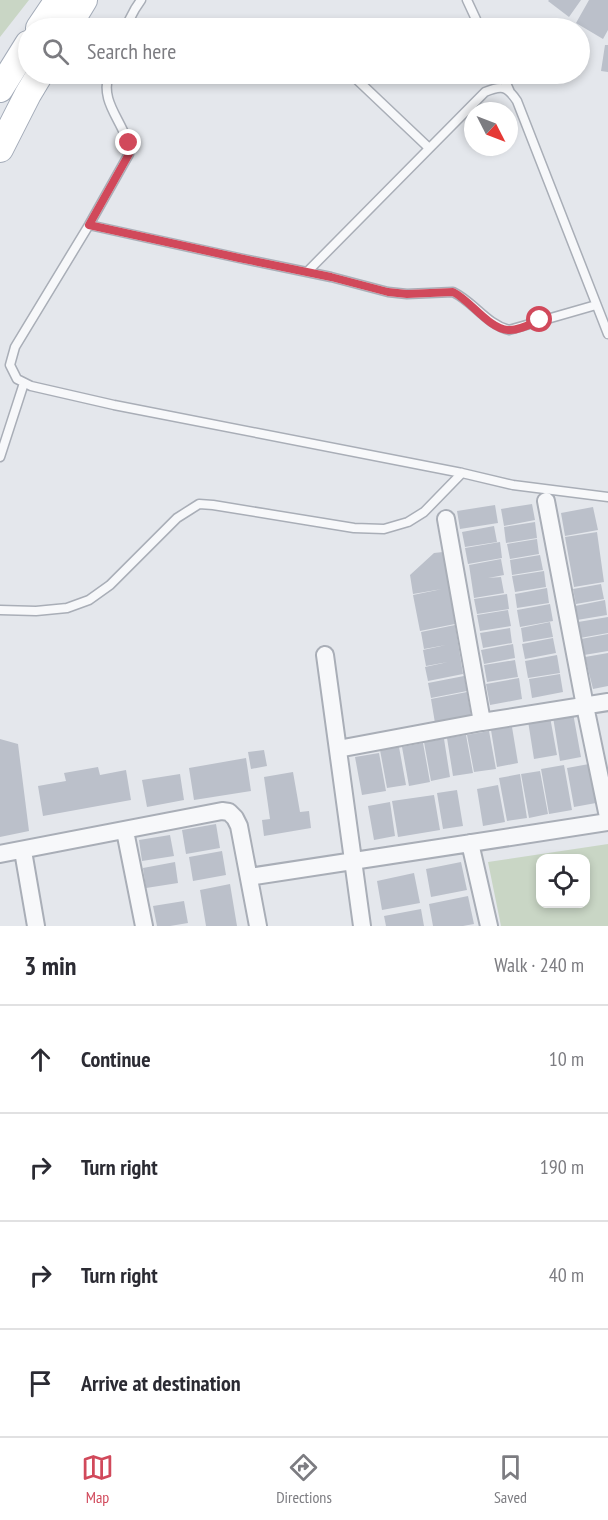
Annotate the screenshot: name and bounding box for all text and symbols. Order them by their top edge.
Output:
search box [18,18,590,84]
icon: search [39,35,72,68]
text: Search here [87,37,176,65]
north arrow [464,102,518,156]
route end [115,129,141,155]
route start [526,306,552,332]
map controls [536,854,590,908]
button: locate [536,854,590,908]
text: 3 min [24,949,77,982]
text: Walk · 240 m [494,952,584,978]
icon: ahead [24,1043,57,1076]
text: Continue [81,1045,151,1073]
text: 10 m [549,1046,584,1072]
icon: right [24,1151,57,1184]
text: Turn right [81,1153,158,1181]
text: 190 m [540,1154,584,1180]
icon: right [24,1259,57,1292]
text: Turn right [81,1261,158,1289]
text: 40 m [549,1262,584,1288]
icon: arrive [24,1367,57,1400]
text: Arrive at destination [81,1369,241,1397]
tab: Map [81,1451,114,1507]
tab: Directions [276,1451,332,1507]
tab: Saved [494,1451,527,1507]

